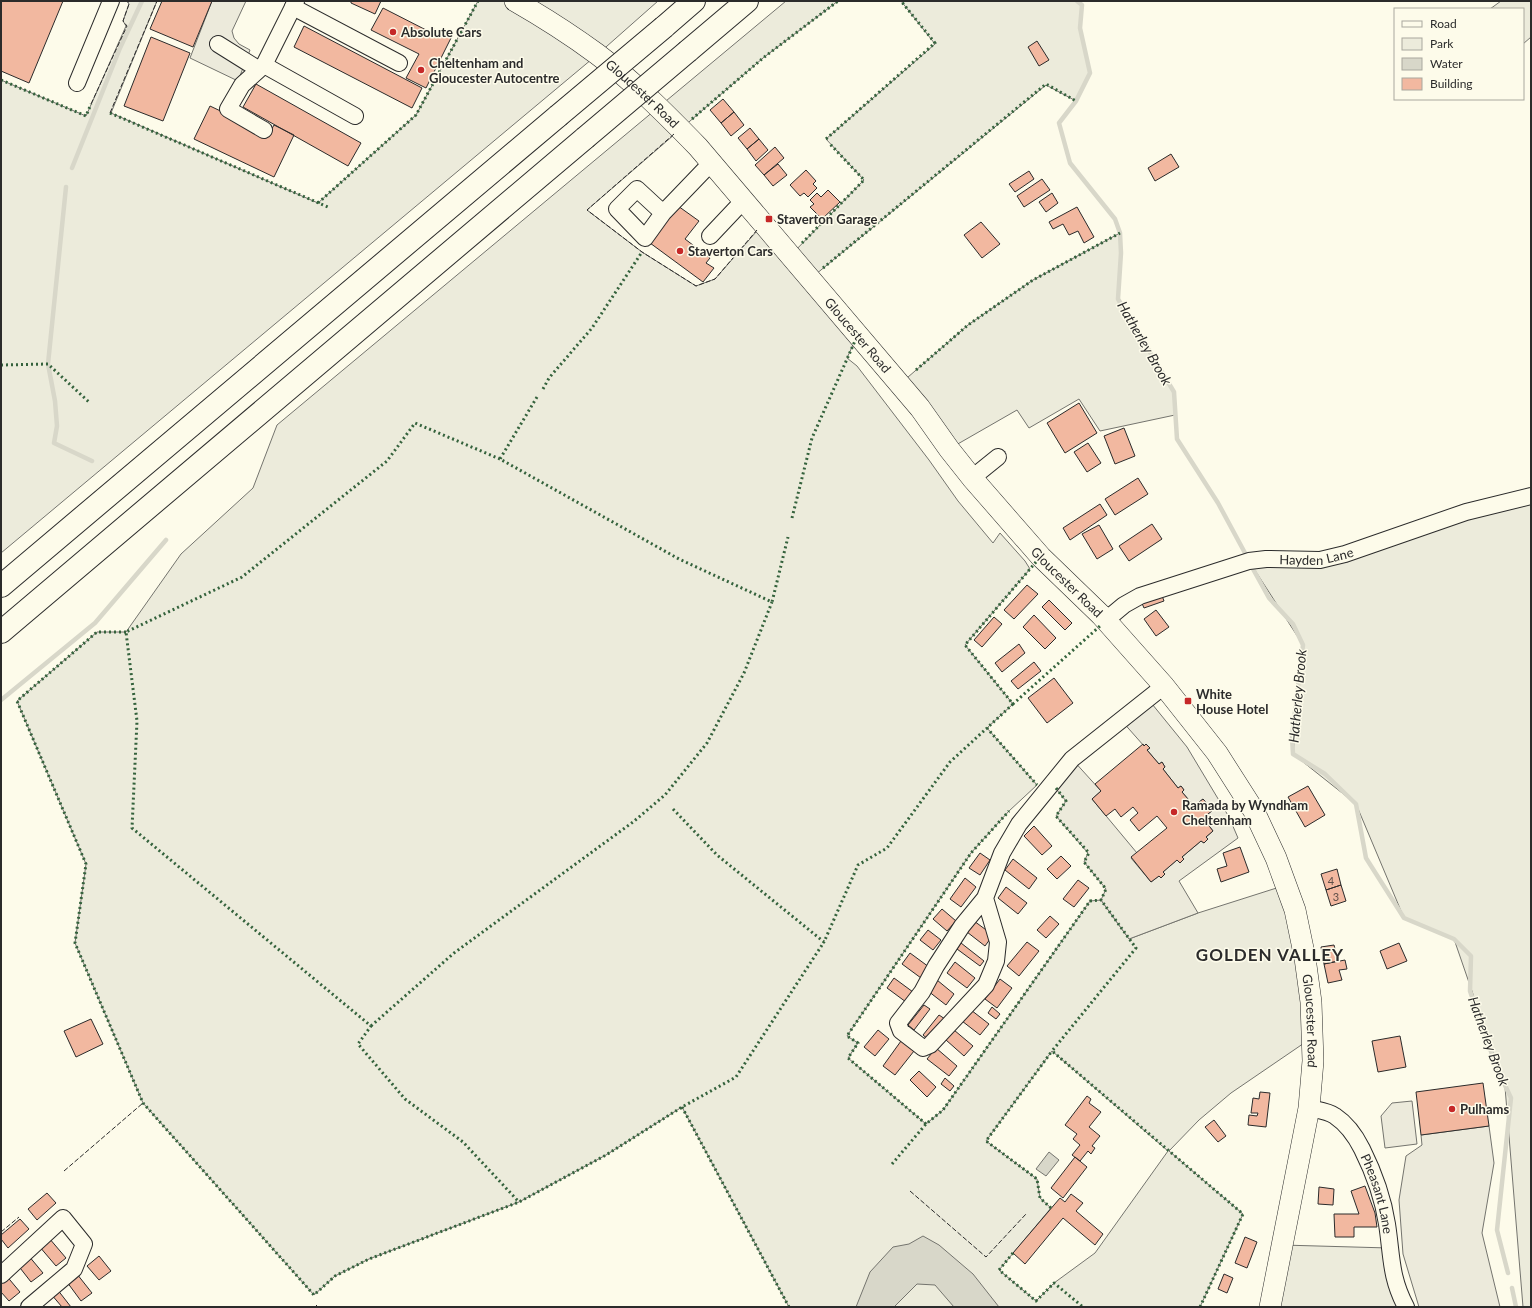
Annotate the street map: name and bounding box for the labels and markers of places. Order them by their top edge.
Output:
place label: Absolute Cars [400,24,482,40]
marker: Absolute Cars [388,27,398,37]
place label: Cheltenham and Gloucester Autocentre [429,55,560,86]
marker: Cheltenham and Gloucester Autocentre [416,65,426,75]
place label: Staverton Garage [777,211,877,227]
marker: Staverton Garage [764,214,774,224]
place label: Staverton Cars [688,243,773,259]
marker: Staverton Cars [675,246,685,256]
place label: White House Hotel [1196,686,1269,717]
marker: White House Hotel [1183,696,1193,706]
place label: Ramada by Wyndham Cheltenham [1182,797,1308,828]
marker: Ramada by Wyndham Cheltenham [1169,807,1179,817]
place label: Pulhams [1460,1101,1509,1117]
marker: Pulhams [1447,1104,1457,1114]

